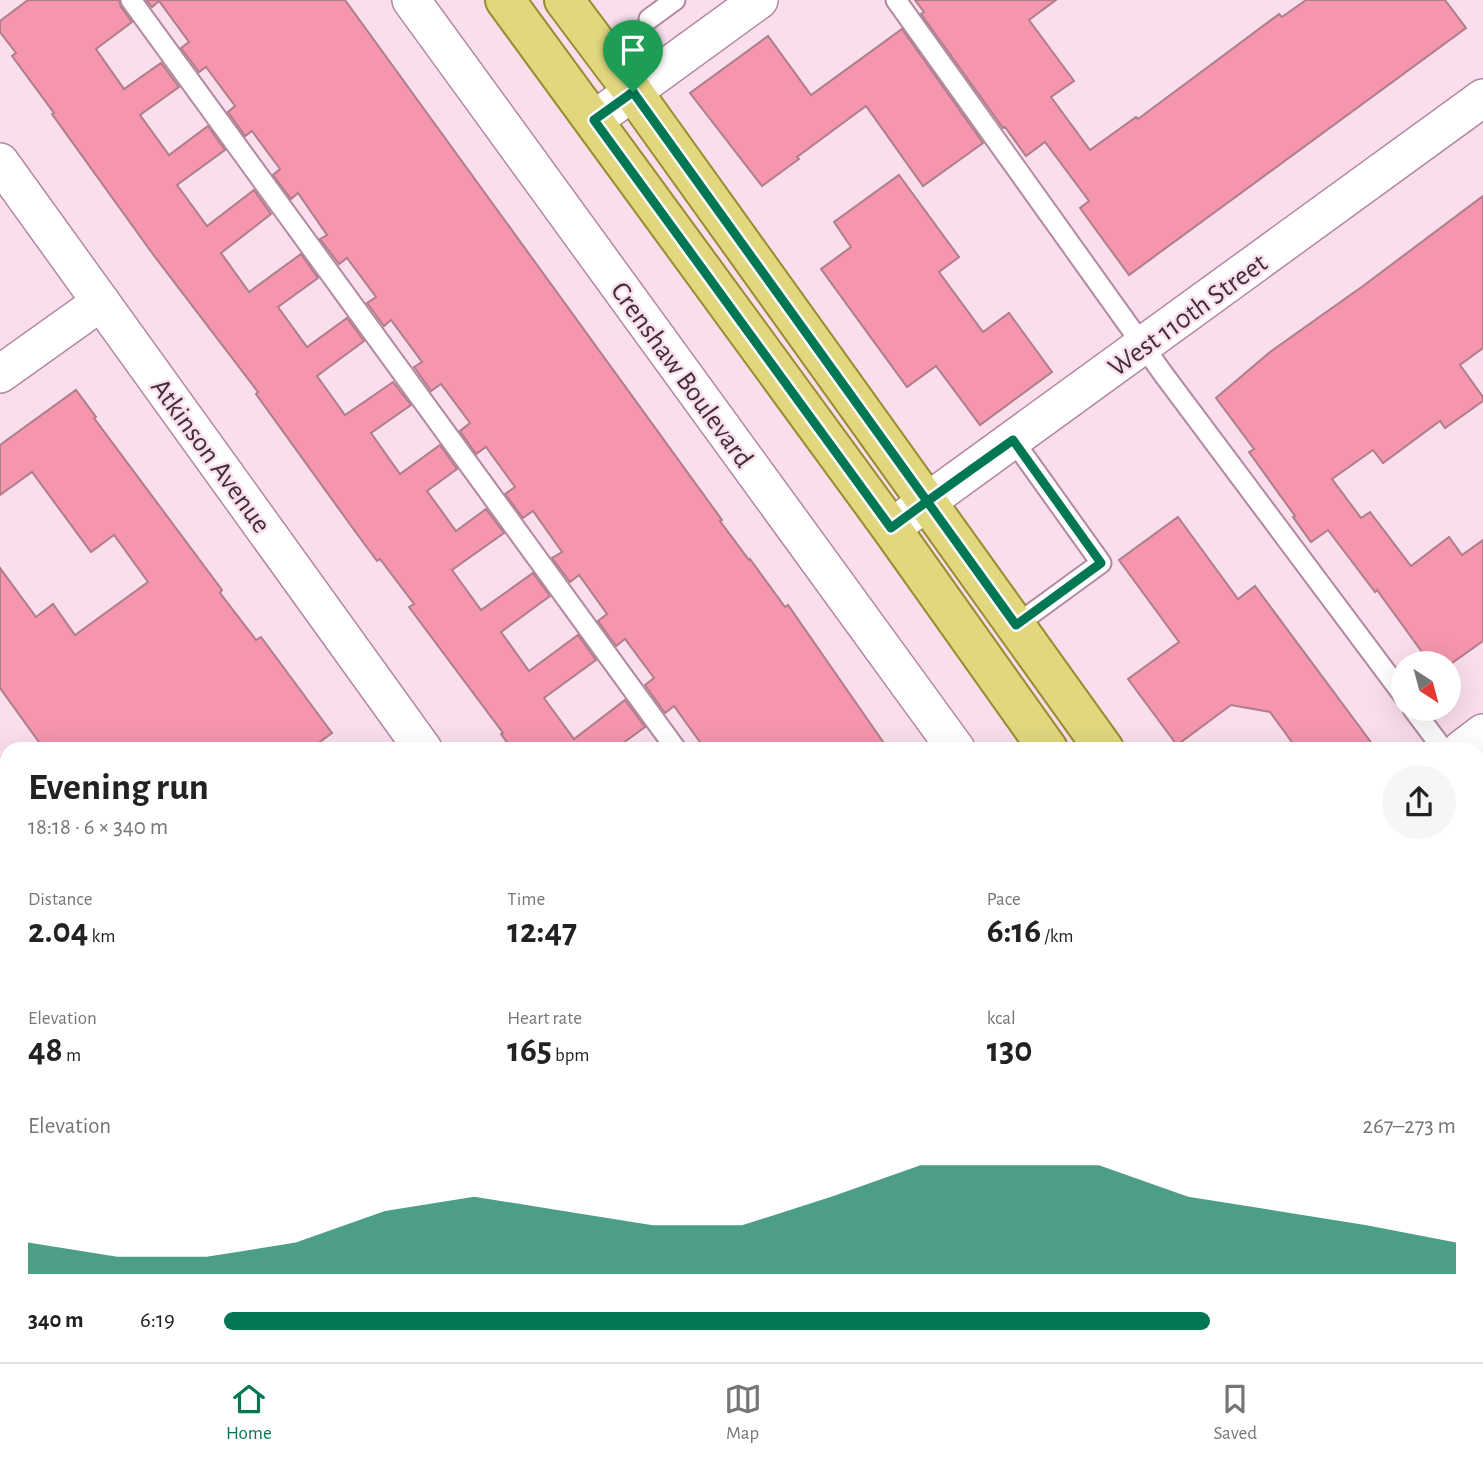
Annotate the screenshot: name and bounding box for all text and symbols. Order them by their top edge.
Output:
pin [603,20,663,92]
icon: arrive [614,31,652,69]
street label: West 110th Street [1104,249,1273,382]
street label: Crenshaw Boulevard [605,277,758,473]
street label: Atkinson Avenue [145,374,276,538]
north arrow [1391,651,1461,721]
map controls [1391,651,1461,721]
button: share [1382,765,1456,839]
text: Evening run [28,769,209,807]
text: 18:18 · 6 × 340 m [28,816,168,839]
text: Distance [28,890,92,909]
text: Time [507,890,545,909]
text: Pace [987,890,1021,909]
text: 2.04 [28,914,88,949]
text: 12:47 [507,914,577,949]
text: 6:16 [987,914,1041,949]
text: km [88,927,115,946]
text: /km [1041,927,1074,946]
text: Elevation [28,1009,97,1028]
text: Heart rate [507,1009,582,1028]
text: kcal [987,1009,1016,1028]
text: 48 [28,1033,63,1068]
text: 165 [507,1033,552,1068]
text: 130 [987,1033,1033,1068]
text: m [63,1046,81,1065]
text: bpm [552,1046,590,1065]
text: Elevation [28,1115,111,1138]
text: 267–273 m [1362,1115,1456,1138]
text: 340 m [28,1309,84,1332]
text: 6:19 [140,1309,175,1332]
tab: Home [226,1380,272,1445]
tab: Map [724,1380,762,1445]
tab: Saved [1214,1380,1257,1445]

